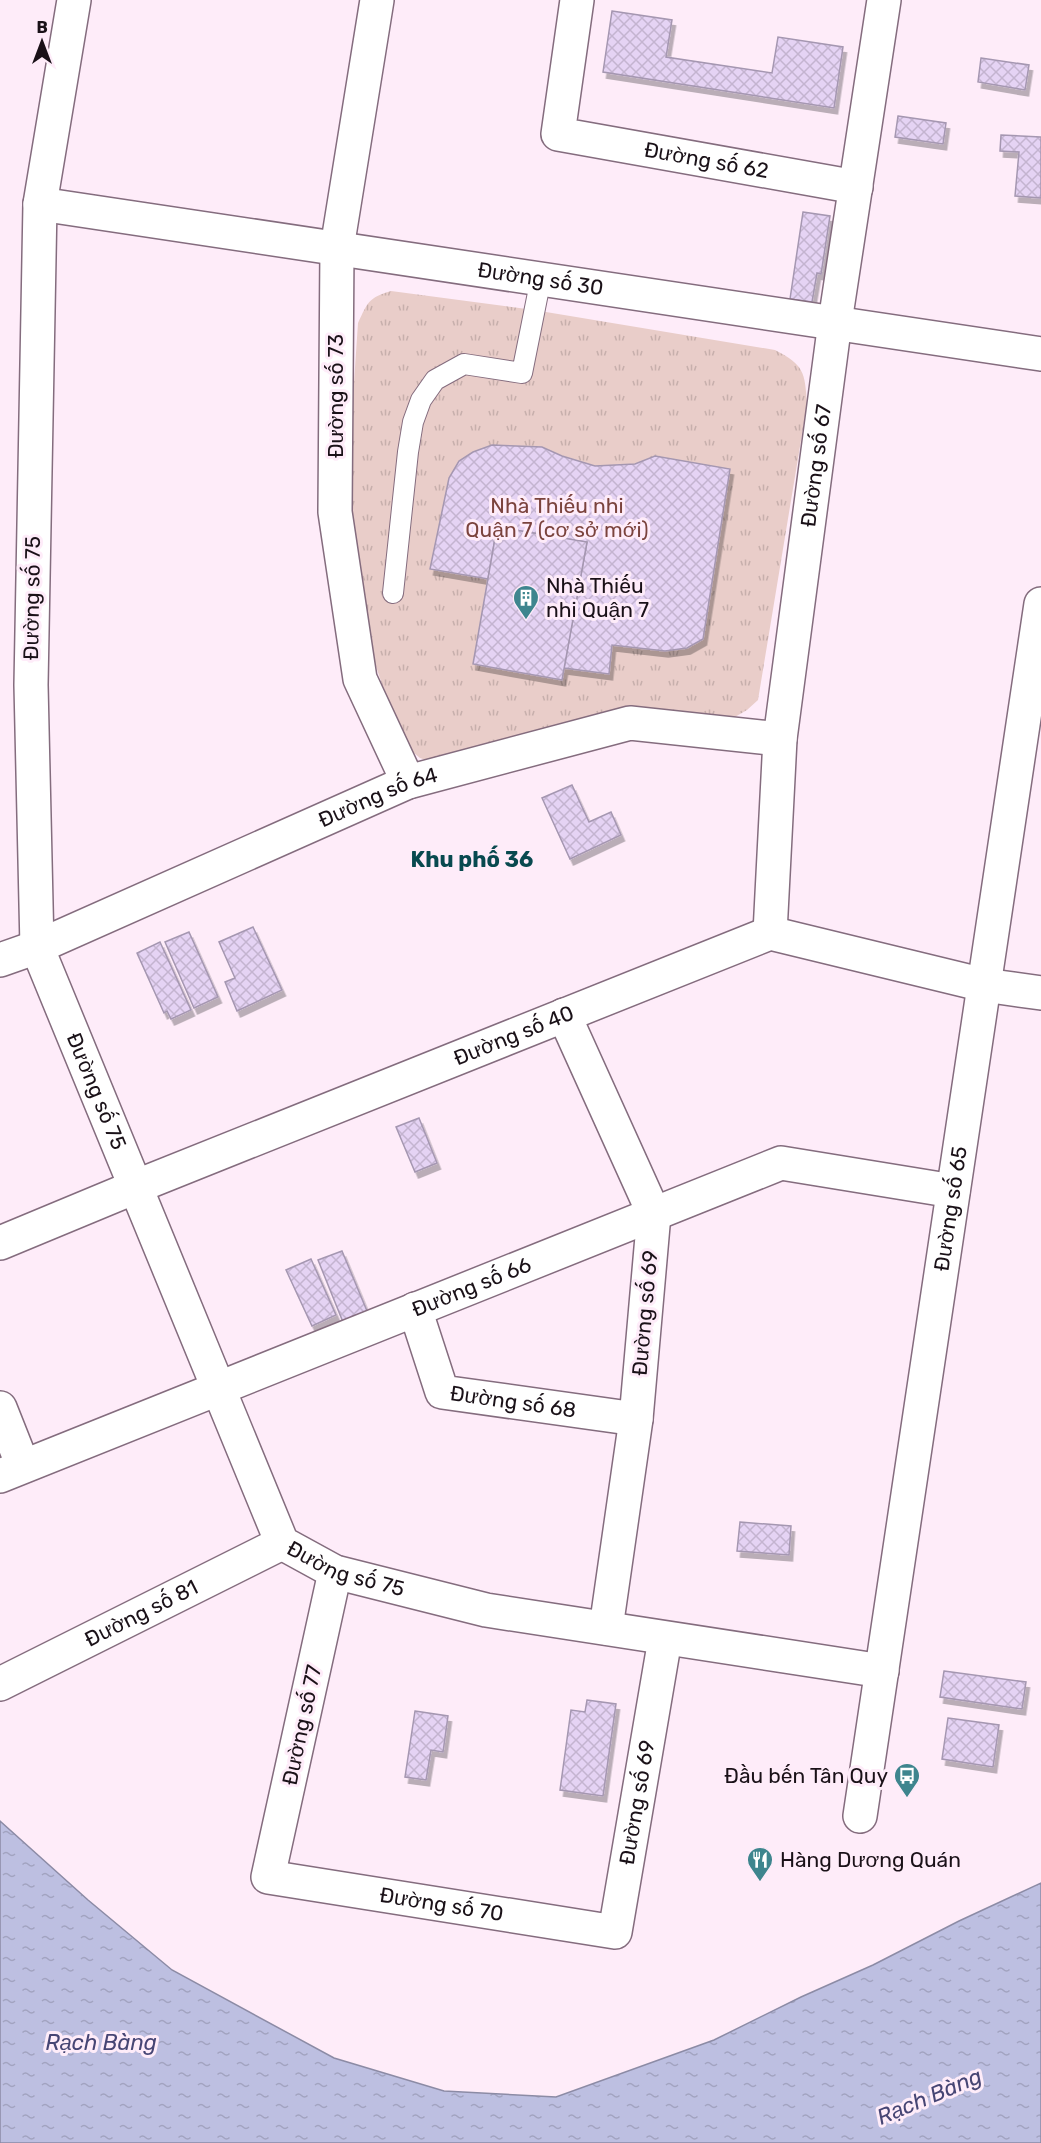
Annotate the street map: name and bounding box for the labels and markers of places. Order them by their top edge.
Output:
place label: Nhà Thiếu nhi Quận 7 [546,573,649,622]
building icon: Nhà Thiếu nhi Quận 7 [511,583,541,621]
bus stop icon: Đầu bến Tân Quy [892,1761,922,1799]
place label: Đầu bến Tân Quy [724,1763,888,1788]
restaurant icon: Hàng Dương Quán [745,1845,775,1883]
place label: Hàng Dương Quán [780,1847,961,1872]

